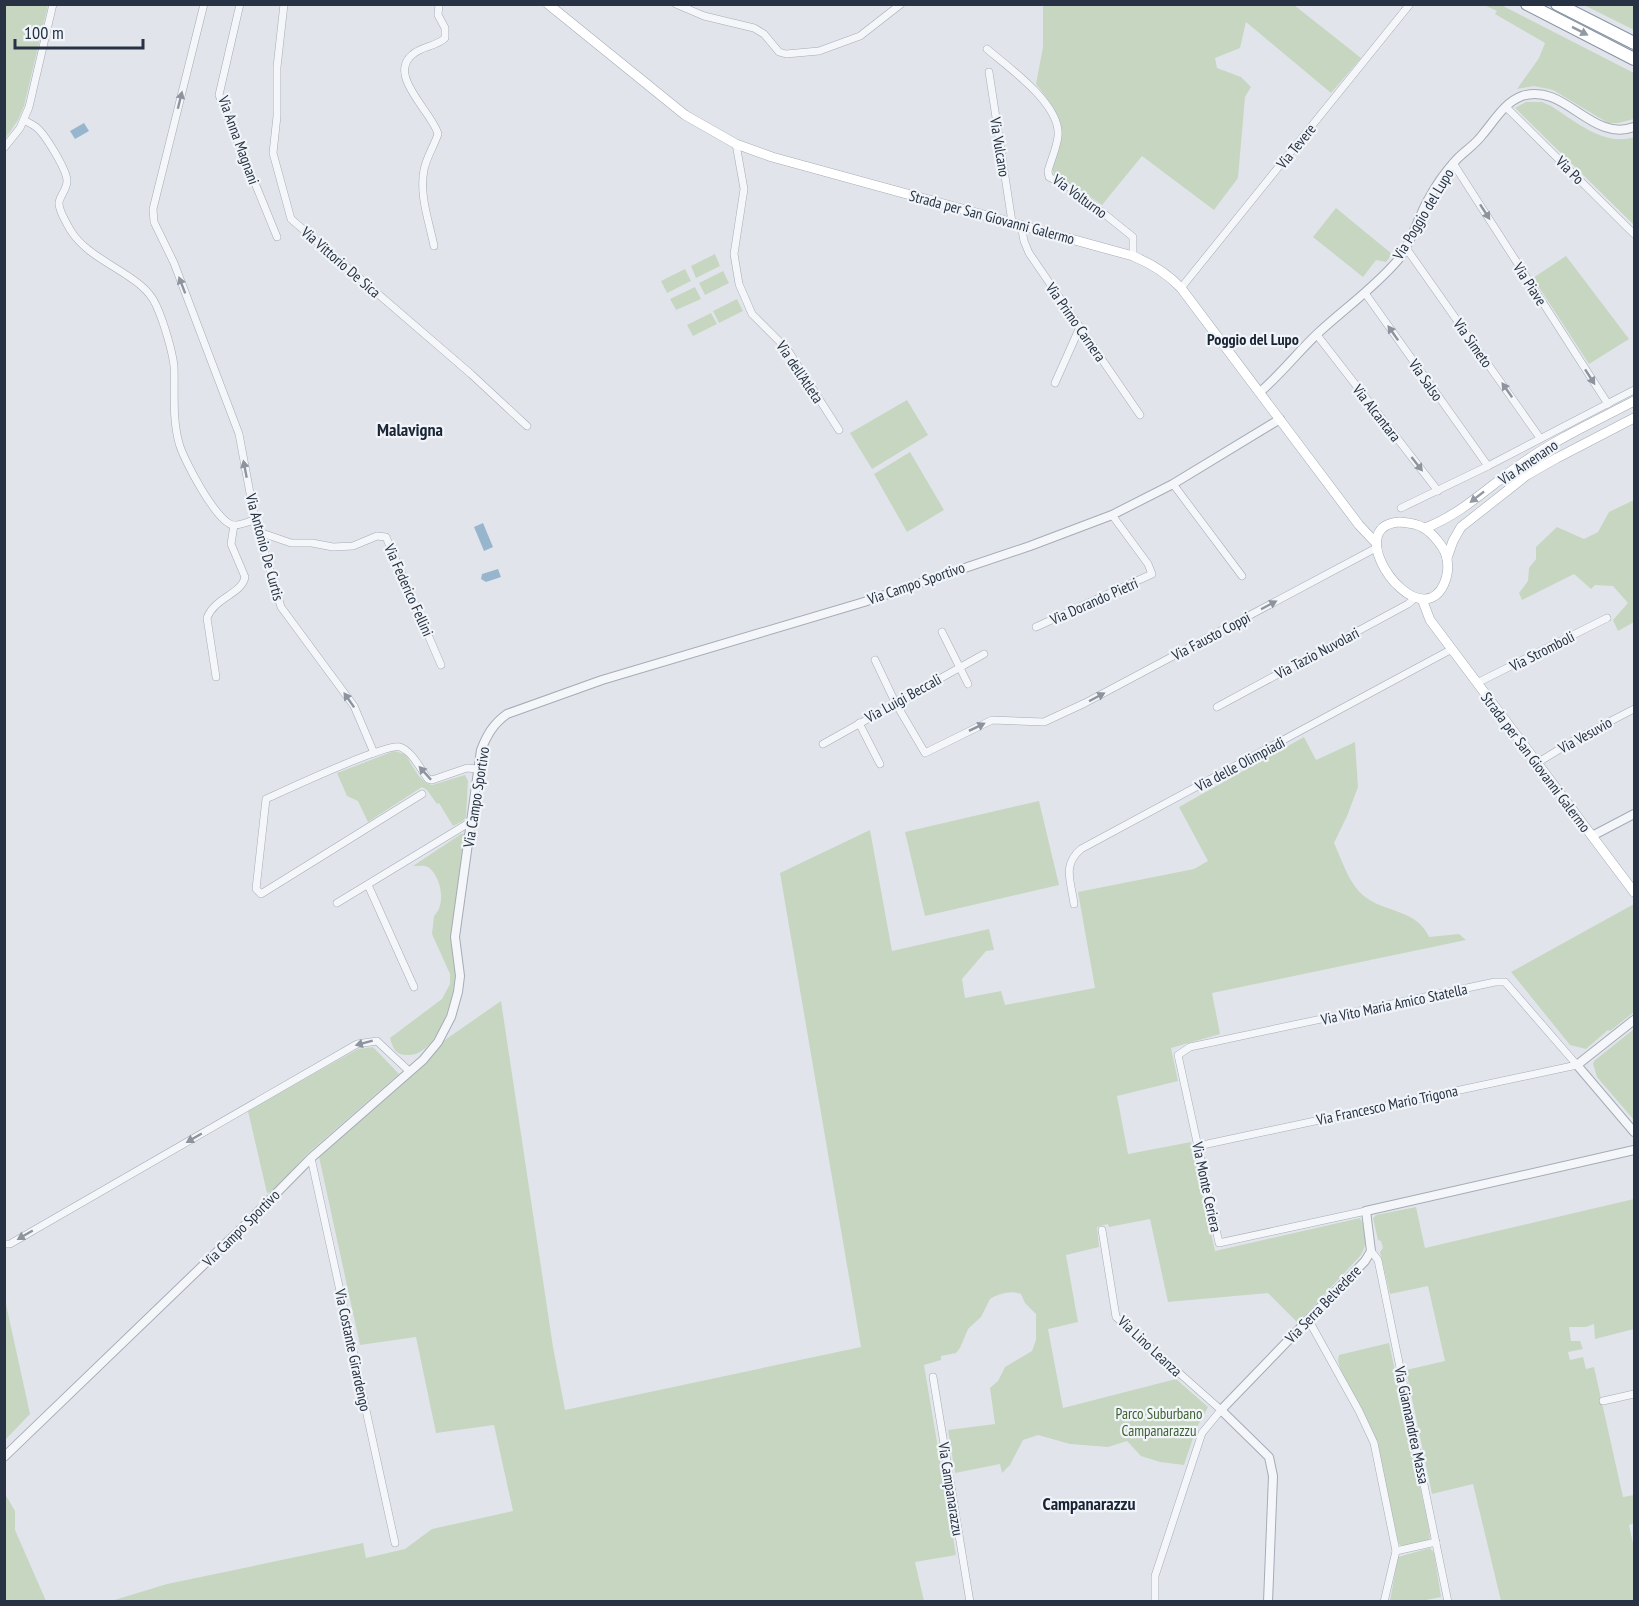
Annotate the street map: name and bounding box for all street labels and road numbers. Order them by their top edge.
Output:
street label: Via Anna Magnani [214,92,264,187]
street label: Via Vulcano [986,115,1014,178]
street label: Via Tevere [1271,120,1320,173]
street label: Via Po [1551,151,1588,188]
street label: Via Poggio del Lupo [1388,165,1458,264]
street label: Via Volturno [1048,169,1111,222]
street label: Strada per San Giovanni Galermo [907,186,1077,248]
street label: Via Vittorio De Sica [297,222,385,302]
street label: Via Piave [1509,258,1551,309]
street label: Via Primo Carnera [1041,278,1110,365]
street label: Via Simeto [1449,314,1497,371]
street label: Via dell'Atleta [772,336,828,407]
street label: Via Salso [1404,355,1447,405]
street label: Via Alcantara [1348,380,1405,446]
street label: Via Amenano [1494,435,1561,489]
street label: Via Antonio De Curtis [241,490,288,603]
street label: Via Federico Fellini [380,540,438,639]
street label: Via Campo Sportivo [864,557,967,609]
street label: Via Dorando Pietri [1046,573,1141,629]
street label: Via Fausto Coppi [1168,607,1253,665]
street label: Via Tazio Nuvolari [1271,623,1362,684]
street label: Via Stromboli [1506,627,1578,676]
street label: Via Luigi Beccali [861,669,945,727]
street label: Strada per San Giovanni Galermo [1477,688,1595,836]
street label: Via Vesuvio [1554,712,1615,758]
street label: Via delle Olimpiadi [1191,732,1288,796]
street label: Via Campo Sportivo [459,745,493,850]
street label: Via Vito Maria Amico Statella [1318,979,1469,1029]
street label: Via Francesco Mario Trigona [1314,1081,1459,1129]
street label: Via Monte Ceriera [1188,1139,1226,1234]
street label: Via Campo Sportivo [198,1185,284,1271]
street label: Via Serra Belvedere [1280,1261,1365,1348]
street label: Via Costante Girardengo [331,1286,375,1413]
street label: Via Lino Leanza [1113,1311,1186,1381]
street label: Via Giannandrea Massa [1390,1364,1434,1485]
street label: Via Campanarazzu [934,1440,968,1537]

